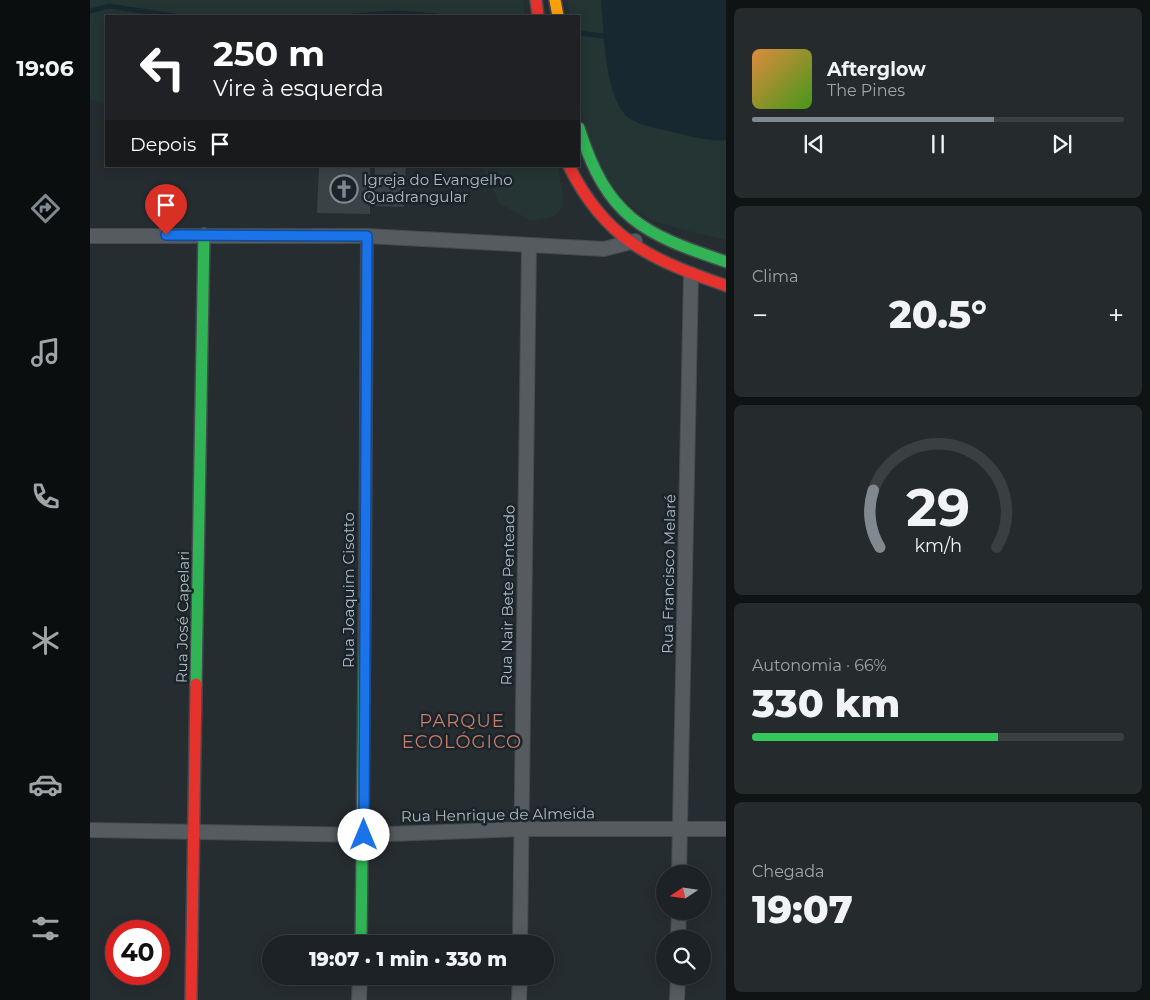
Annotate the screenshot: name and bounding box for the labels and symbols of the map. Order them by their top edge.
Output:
place label: Igreja do Evangelho Quadrangular [363,170,513,206]
church icon: Igreja do Evangelho Quadrangular [329,174,359,204]
pin [145,184,187,235]
street label: Rua Francisco Melaré [658,494,679,654]
street label: Rua Nair Bete Penteado [496,504,519,686]
street label: Rua Joaquim Cisotto [339,512,358,668]
street label: Rua José Capelari [172,551,193,683]
district label: PARQUE ECOLÓGICO [402,710,522,753]
street label: Rua Henrique de Almeida [401,803,595,826]
position arrow [337,808,389,860]
north arrow [656,865,711,920]
speed limit sign: 40 [105,920,170,985]

